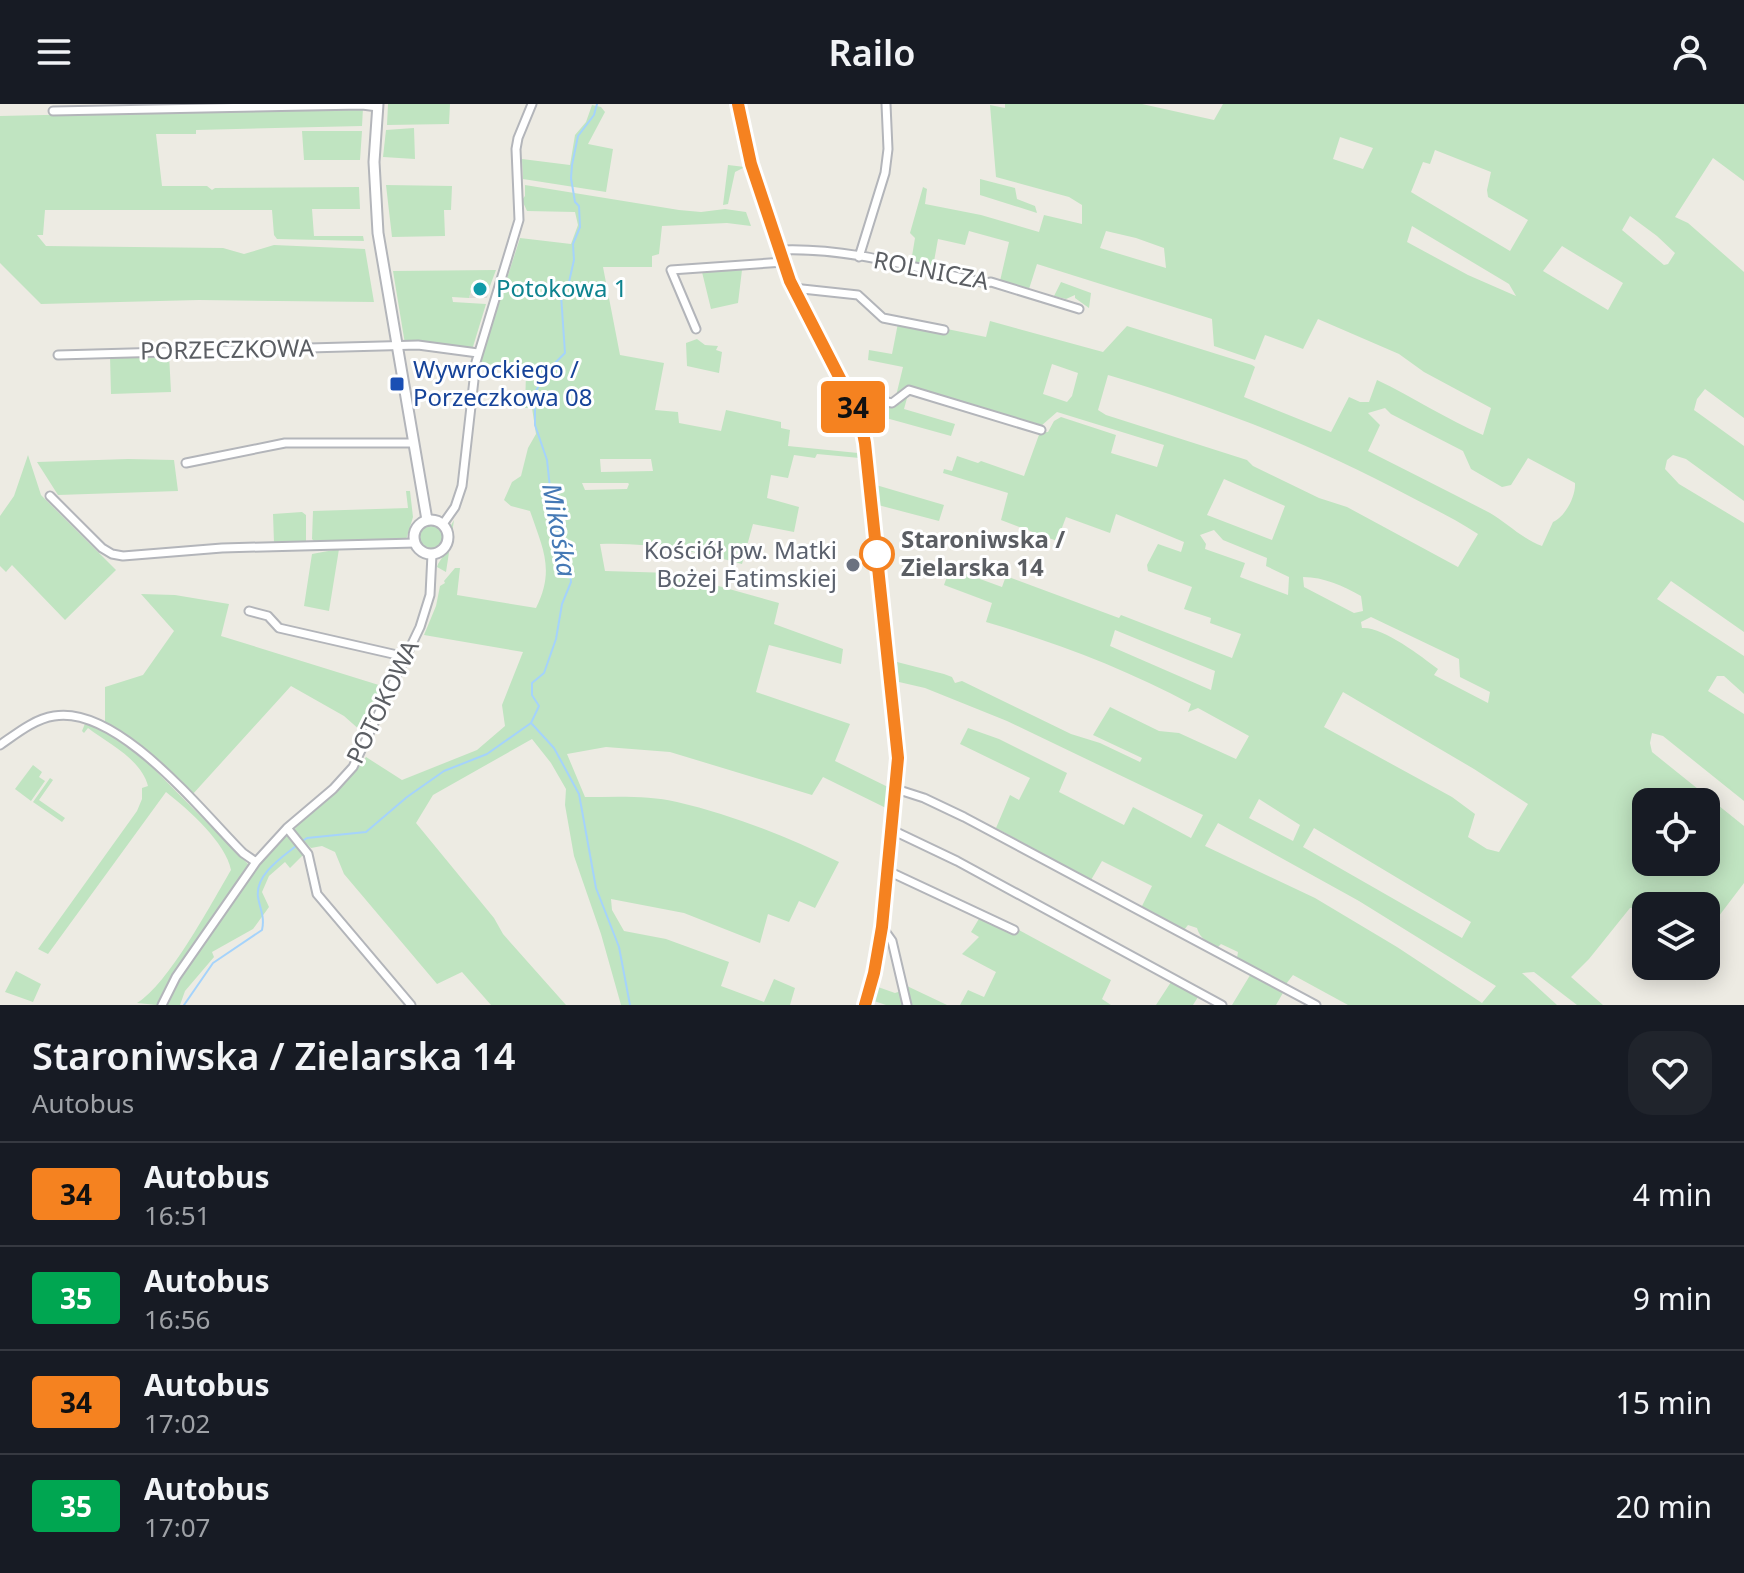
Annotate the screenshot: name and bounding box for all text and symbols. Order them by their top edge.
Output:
text: Railo [829,28,915,77]
icon: menu [32,30,76,74]
icon: person [1668,30,1712,74]
street label: ROLNICZA [871,242,992,297]
place label: Potokowa 1 [496,271,627,304]
marker: Potokowa 1 [471,280,489,298]
street label: PORZECZKOWA [140,330,315,367]
place label: Wywrockiego / Porzeczkowa 08 [413,352,592,413]
marker: Wywrockiego / Porzeczkowa 08 [388,375,406,393]
line badge: 34 [817,381,889,433]
text: 34 [837,388,869,426]
water label: Mikośka [534,480,586,580]
place label: Staroniwska / Zielarska 14 [901,522,1065,583]
place label: Kościół pw. Matki Bożej Fatimskiej [644,533,837,594]
marker: Staroniwska / Zielarska 14 [860,537,894,571]
marker: Kościół pw. Matki Bożej Fatimskiej [844,556,862,574]
street label: POTOKOWA [338,633,426,769]
map controls [1632,788,1720,980]
button: locate [1632,788,1720,876]
button: layers [1632,892,1720,980]
text: Staroniwska / Zielarska 14 [32,1029,516,1081]
button: heart [1628,1031,1712,1115]
text: Autobus [32,1085,134,1121]
text: Autobus [144,1156,270,1197]
text: 4 min [1633,1174,1712,1215]
text: 34 [60,1175,92,1213]
text: 16:51 [144,1197,210,1233]
text: Autobus [144,1260,270,1301]
text: 9 min [1633,1278,1712,1319]
text: 35 [60,1279,92,1317]
text: 16:56 [144,1301,210,1337]
text: Autobus [144,1364,270,1405]
text: 15 min [1616,1382,1712,1423]
text: 34 [60,1383,92,1421]
text: 17:02 [144,1405,210,1441]
text: Autobus [144,1468,270,1509]
text: 20 min [1616,1486,1712,1527]
text: 35 [60,1487,92,1525]
text: 17:07 [144,1509,210,1545]

